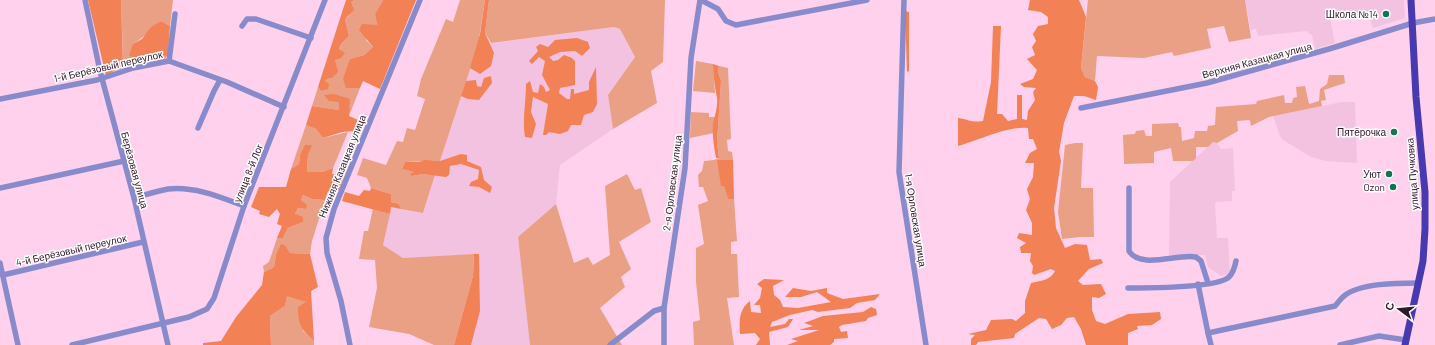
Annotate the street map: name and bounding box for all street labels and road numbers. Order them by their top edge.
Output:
street label: Верхняя Казацкая улица [1201,39,1314,80]
street label: 1-й Берёзовый переулок [53,48,164,84]
street label: Нижняя Казацкая улица [316,112,368,219]
street label: Берёзовая улица [119,130,151,210]
street label: 2-я Орловская улица [660,134,684,232]
street label: улица Пучковка [1403,137,1421,211]
street label: улица 8-й Лог [231,142,265,204]
street label: 1-я Орловская улица [903,172,929,268]
street label: 4-й Берёзовый переулок [15,231,128,269]

